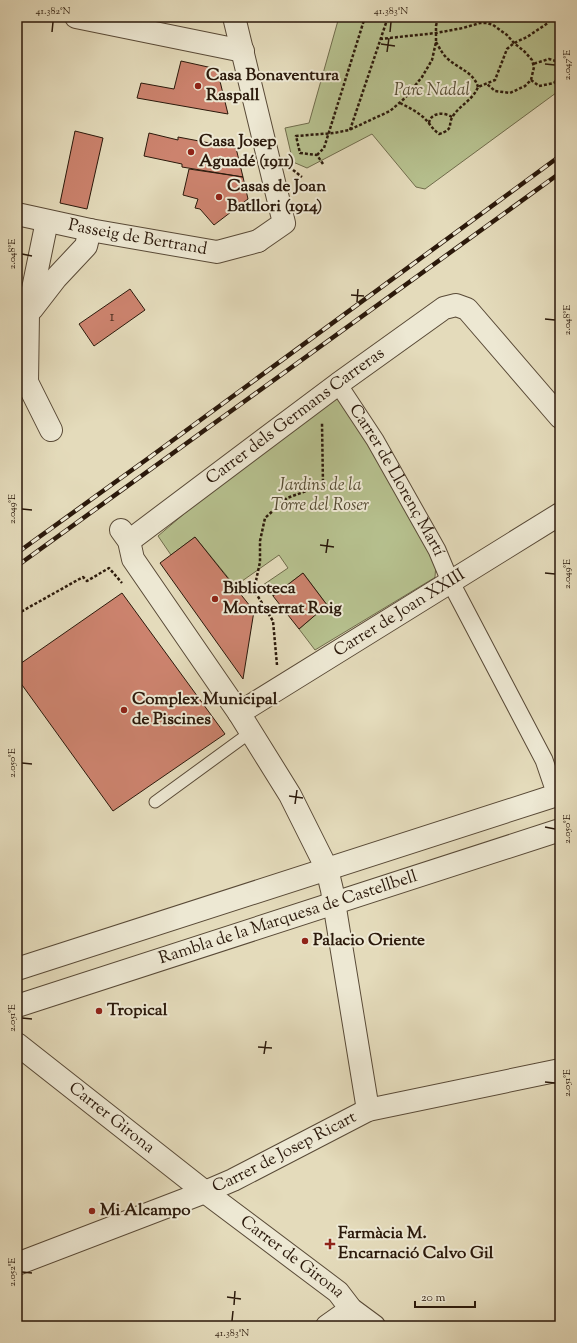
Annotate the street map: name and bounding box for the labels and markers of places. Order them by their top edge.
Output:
place label: Casa Bonaventura Raspall [206,64,339,108]
marker: Casa Bonaventura Raspall [193,81,203,91]
place label: Casa Josep Aguadé (1911) [199,130,294,174]
marker: Casa Josep Aguadé (1911) [186,147,196,157]
place label: Casas de Joan Batllori (1914) [227,175,327,219]
marker: Casas de Joan Batllori (1914) [214,192,224,202]
place label: Biblioteca Montserrat Roig [223,577,343,621]
marker: Biblioteca Montserrat Roig [210,594,220,604]
place label: Complex Municipal de Piscines [132,688,278,732]
marker: Complex Municipal de Piscines [119,705,129,715]
place label: Palacio Oriente [313,929,425,953]
marker: Palacio Oriente [300,936,310,946]
place label: Tropical [107,999,168,1023]
marker: Tropical [94,1006,104,1016]
place label: Mi Alcampo [100,1199,191,1223]
marker: Mi Alcampo [87,1206,97,1216]
place label: Farmàcia M. Encarnació Calvo Gil [338,1222,494,1266]
marker: Farmàcia M. Encarnació Calvo Gil [325,1239,335,1249]

